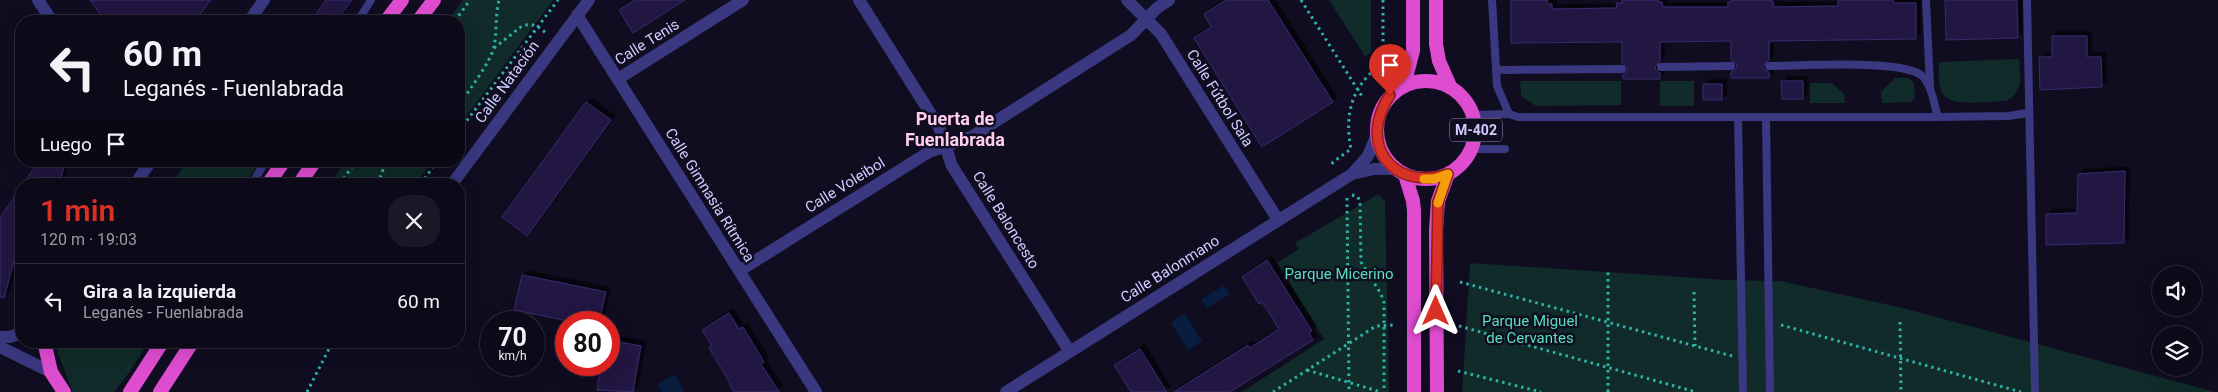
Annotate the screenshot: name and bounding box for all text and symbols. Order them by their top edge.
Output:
street label: Calle Tenis [612,15,682,69]
text: 60 m [123,34,202,75]
icon: left [40,35,105,100]
street label: Calle Natación [471,37,543,127]
pin [1369,44,1411,95]
street label: Calle Fútbol Sala [1183,46,1257,150]
icon: arrive [1376,51,1404,79]
text: Leganés - Fuenlabrada [123,76,344,101]
district label: Puerta de Fuenlabrada [905,108,1005,150]
road number: M-402 [1450,118,1502,142]
street label: Calle Gimnasia Rítmica [661,125,759,265]
icon: arrive [102,130,130,158]
text: Luego [40,133,92,156]
street label: Calle Voleibol [802,153,888,217]
street label: Calle Baloncesto [969,168,1043,272]
text: 1 min [40,193,115,228]
button: close [388,195,440,247]
text: 120 m · 19:03 [40,230,137,249]
street label: Calle Balonmano [1117,231,1223,307]
park label: Parque Micerino [1284,265,1394,283]
map controls [2152,266,2202,376]
button: sound [2152,266,2202,316]
text: Gira a la izquierda [83,280,236,303]
position arrow [1409,284,1461,336]
icon: left [40,287,68,315]
text: 60 m [397,290,440,313]
text: Leganés - Fuenlabrada [83,303,244,322]
speed limit sign: 80 [555,311,620,376]
park label: Parque Miguel de Cervantes [1482,312,1578,347]
text: 70 [498,323,527,352]
button: layers [2152,326,2202,376]
text: km/h [498,349,527,363]

